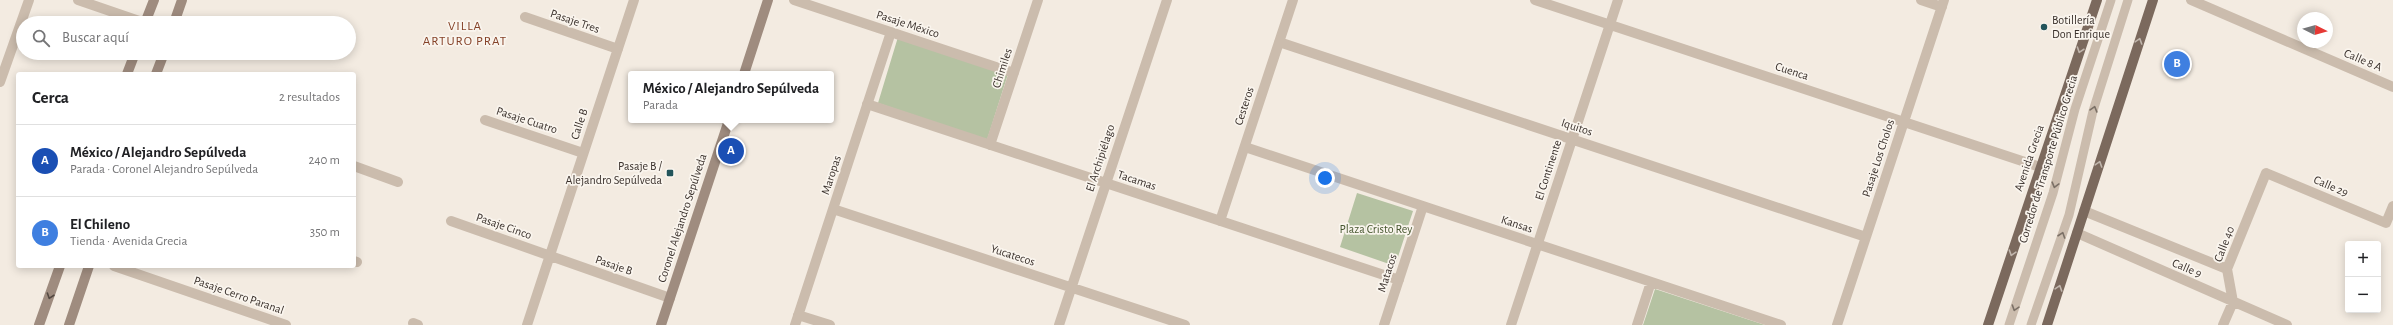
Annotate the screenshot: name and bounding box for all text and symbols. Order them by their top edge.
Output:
street label: Pasaje Tres [549,7,601,36]
street label: Pasaje México [875,8,941,41]
north arrow [2297,12,2333,48]
place label: Botillería Don Enrique [2052,14,2110,40]
search box [16,16,356,60]
district label: VILLA ARTURO PRAT [423,20,507,48]
marker: Botillería Don Enrique [2039,22,2049,32]
icon: search [30,27,52,49]
text: Buscar aquí [62,30,129,45]
one-way arrow [2135,37,2143,44]
street label: Chimiles [990,47,1014,89]
one-way arrow [2076,47,2084,54]
street label: Calle 8 A [2342,47,2384,73]
pin: B [2164,49,2190,79]
street label: Cuenca [1774,60,1810,82]
popup [628,71,834,123]
street label: Corredor de Transporte Público Grecia [2017,73,2079,244]
text: México / Alejandro Sepúlveda [643,81,819,96]
street label: Cesteros [1232,85,1256,127]
text: Cerca [32,89,69,106]
text: 2 resultados [279,91,340,104]
text: Parada [643,99,678,112]
street label: Pasaje Cuatro [495,104,559,136]
one-way arrow [2089,106,2098,113]
street label: Calle B [568,107,590,141]
street label: Iquitos [1560,116,1594,138]
street label: Pasaje Los Cholos [1860,118,1897,199]
street label: El Archipiélago [1083,123,1117,193]
street label: Avenida Grecia [2012,123,2046,193]
pin: A [718,136,744,166]
street label: El Continente [1533,138,1563,202]
text: México / Alejandro Sepúlveda [70,145,246,160]
street label: Coronel Alejandro Sepúlveda [655,152,710,284]
text: A [41,154,49,167]
text: 240 m [308,154,340,167]
street label: Maropas [819,154,843,196]
place label: Pasaje B / Alejandro Sepúlveda [565,160,663,187]
one-way arrow [2094,161,2103,168]
text: Parada · Coronel Alejandro Sepúlveda [70,163,258,176]
marker: Pasaje B / Alejandro Sepúlveda [665,168,675,178]
street label: Tacamas [1116,168,1158,192]
your location [1315,168,1335,188]
street label: Calle 29 [2312,173,2350,199]
one-way arrow [2051,181,2060,188]
street label: Pasaje Cinco [474,211,533,242]
street label: Kansas [1500,213,1534,235]
text: El Chileno [70,217,130,232]
park label: Plaza Cristo Rey [1340,223,1412,236]
street label: Calle 40 [2212,224,2236,264]
text: B [41,226,49,239]
text: 350 m [310,226,340,239]
one-way arrow [2058,232,2066,239]
text: Tienda · Avenida Grecia [70,235,187,248]
map controls [2345,241,2381,313]
button: + [2345,241,2381,277]
street label: Yucatecos [989,242,1037,268]
one-way arrow [2008,249,2017,256]
street label: Matacos [1375,252,1399,294]
street label: Pasaje B [593,253,634,278]
street label: Calle 9 [2170,256,2204,280]
street label: Pasaje Cerro Paranal [192,274,286,317]
button: − [2345,277,2381,313]
one-way arrow [2054,285,2063,292]
one-way arrow [46,292,54,299]
one-way arrow [2011,305,2020,312]

